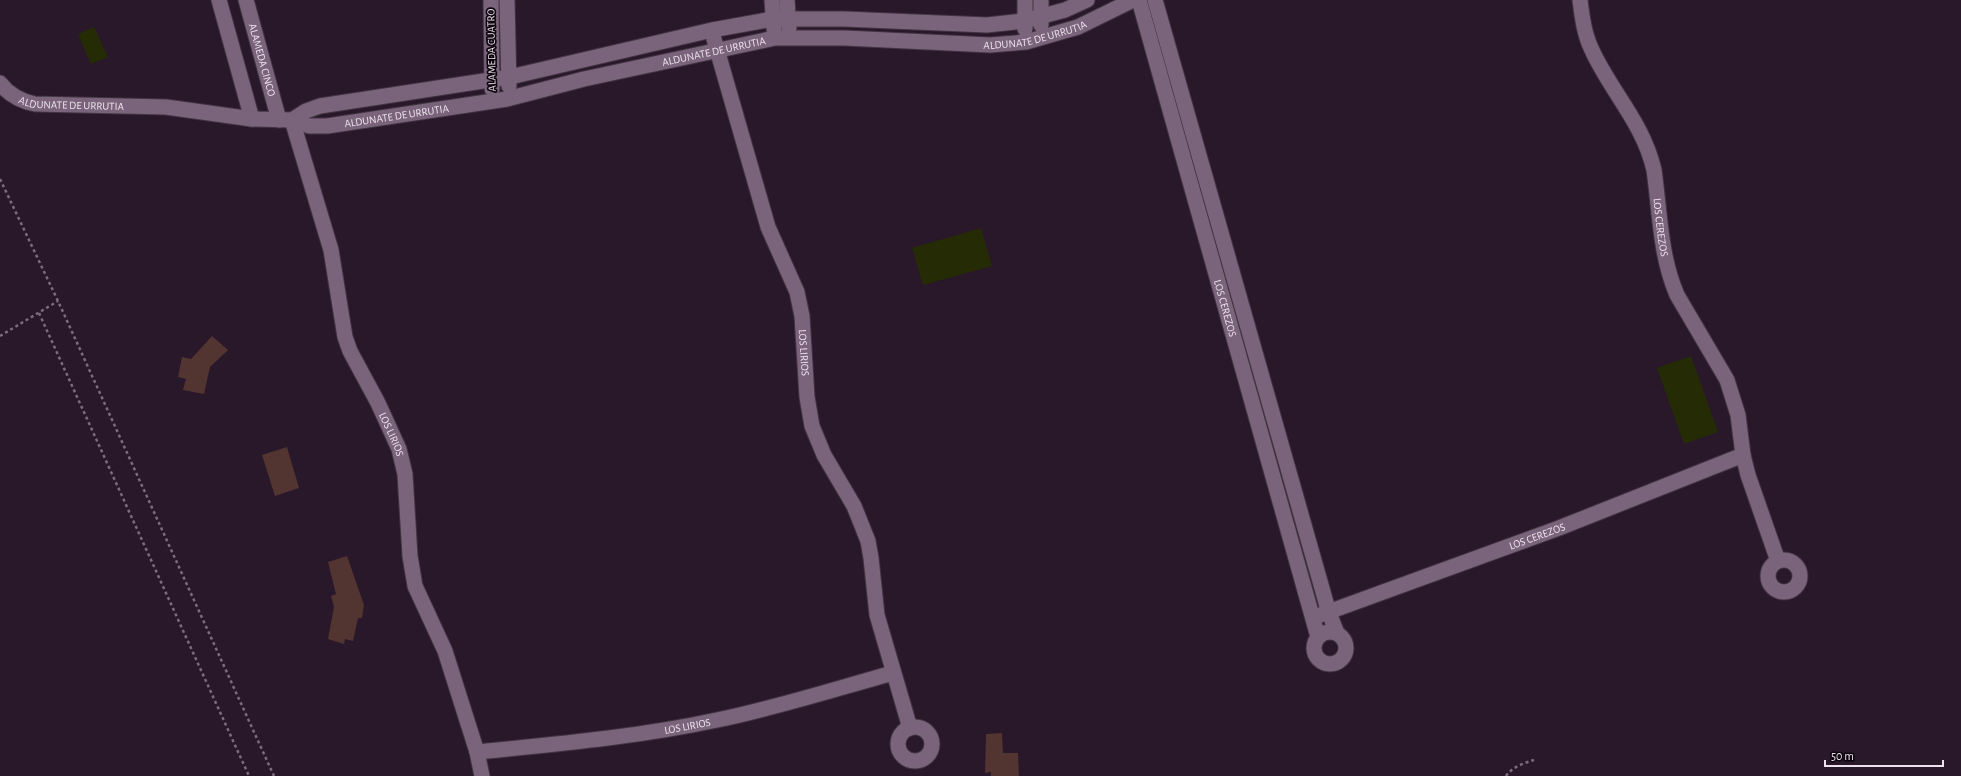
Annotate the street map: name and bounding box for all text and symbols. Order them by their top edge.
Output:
street label: ALAMEDA CUATRO [485,8,498,92]
street label: ALDUNATE DE URRUTIA [983,18,1089,51]
street label: ALAMEDA CINCO [247,22,277,98]
street label: ALDUNATE DE URRUTIA [661,35,767,68]
street label: ALDUNATE DE URRUTIA [17,94,125,112]
street label: ALDUNATE DE URRUTIA [344,103,450,129]
street label: LOS CEREZOS [1651,198,1670,257]
street label: LOS CEREZOS [1212,278,1238,338]
street label: LOS LIRIOS [797,329,811,376]
street label: LOS LIRIOS [377,411,406,457]
street label: LOS CEREZOS [1508,521,1567,552]
street label: LOS LIRIOS [663,717,712,736]
scale bar [1825,742,1943,768]
text: 50 m [1831,750,1854,762]

